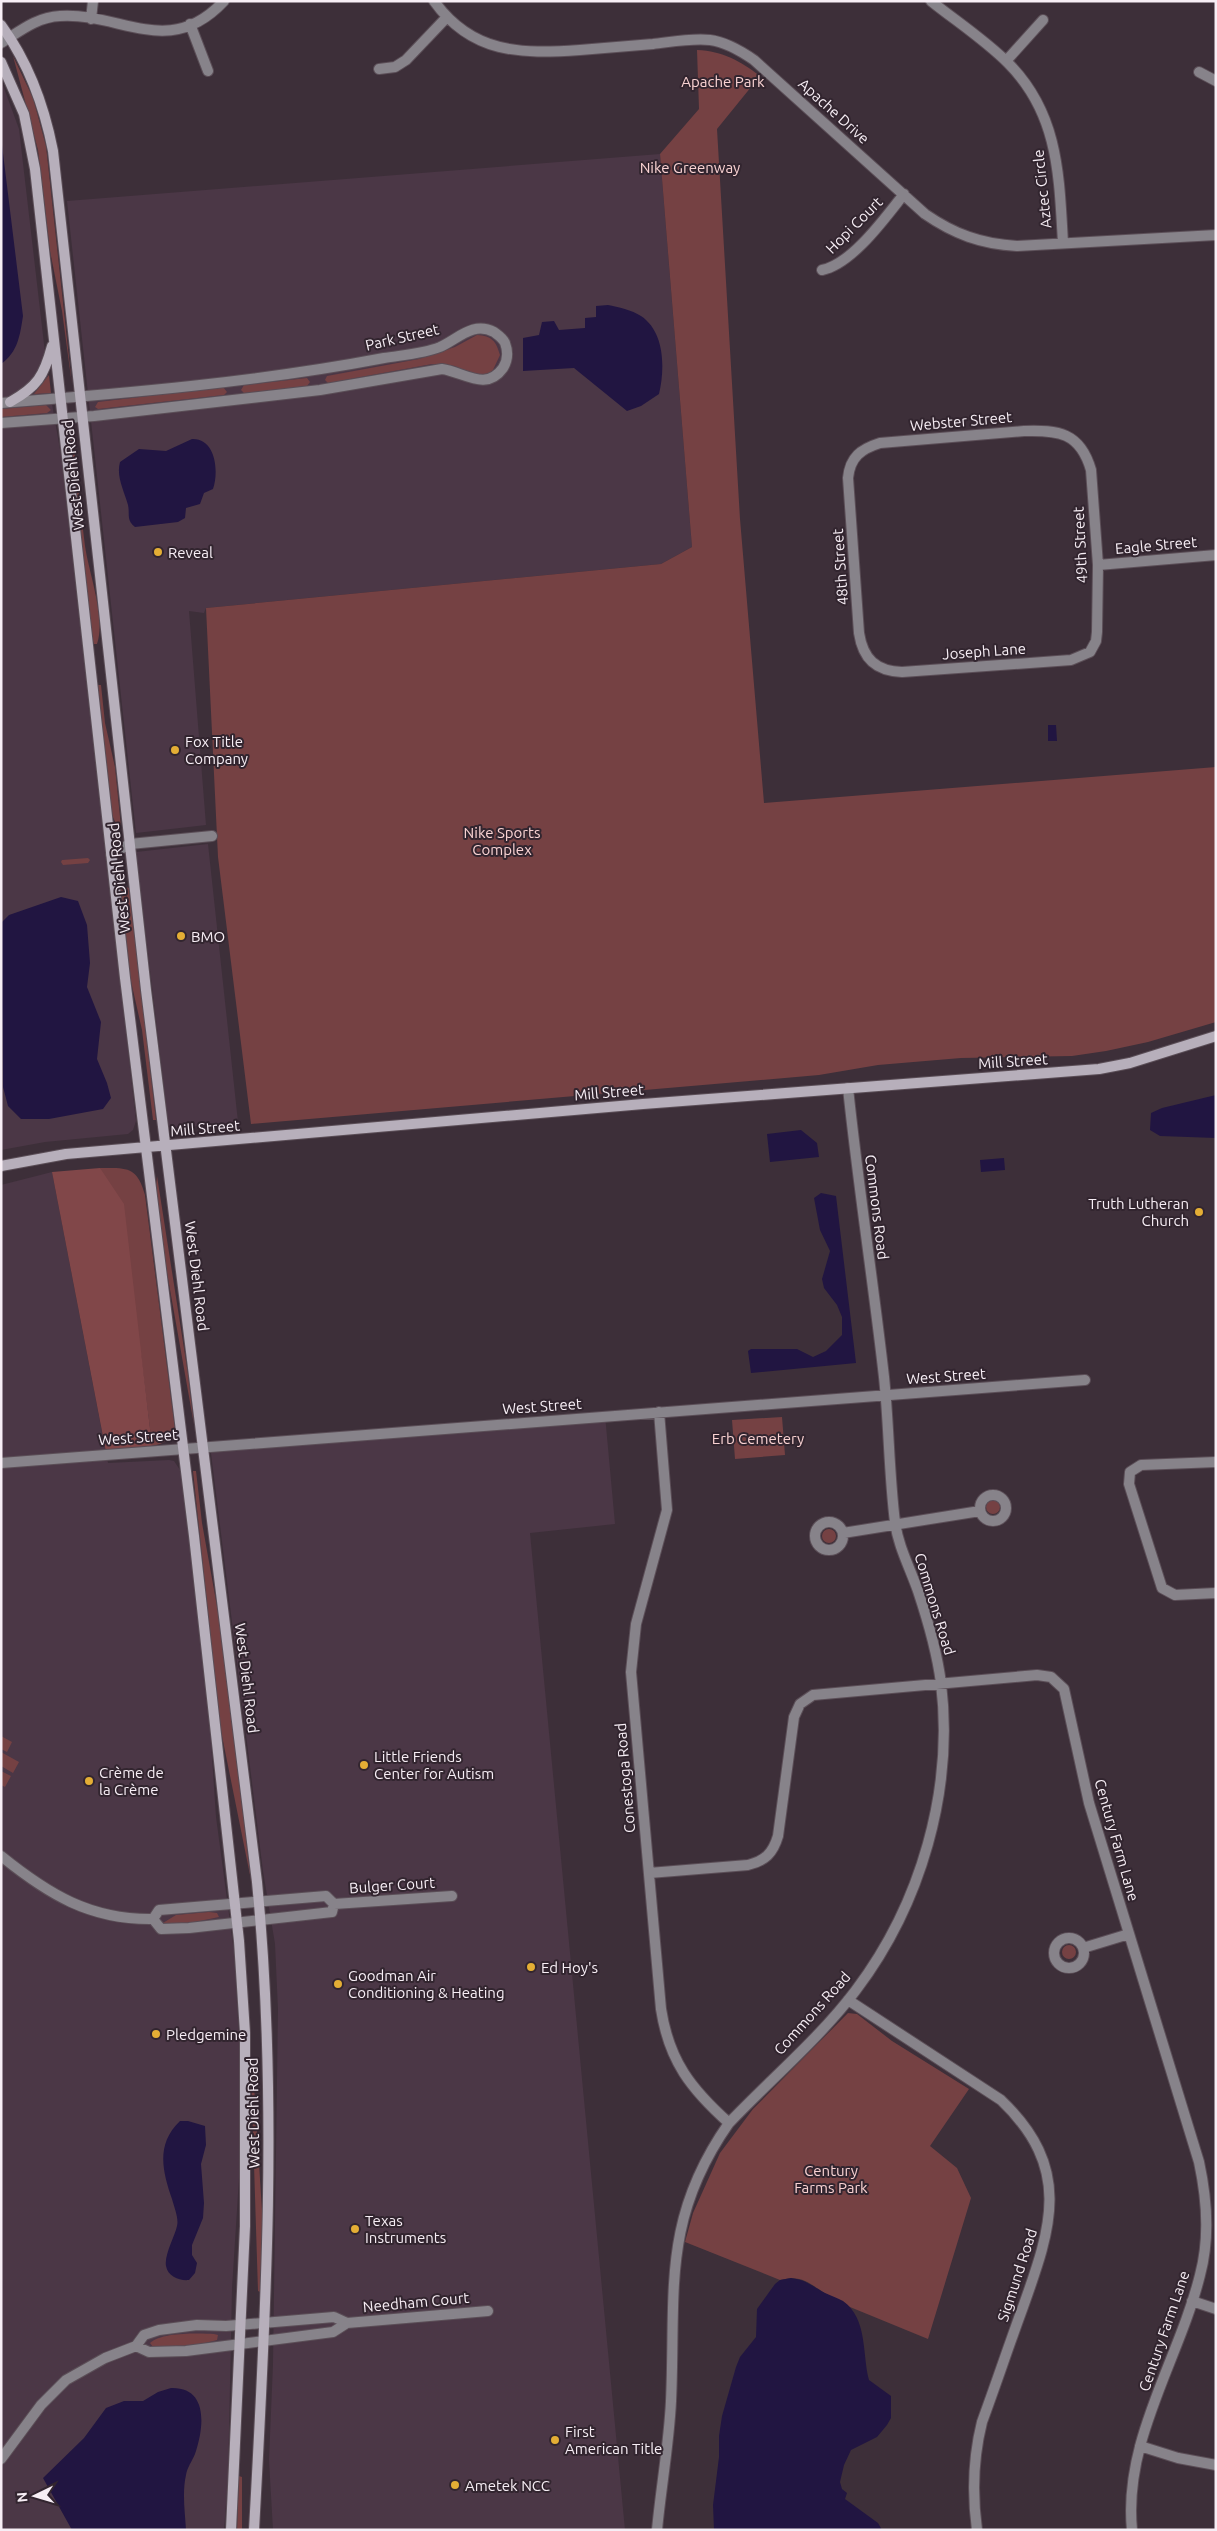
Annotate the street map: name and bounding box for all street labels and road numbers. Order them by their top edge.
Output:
street label: Apache Drive [795,75,873,147]
street label: Aztec Circle [1029,149,1055,229]
street label: Hopi Court [822,193,886,257]
street label: Park Street [363,320,441,354]
street label: Webster Street [909,408,1013,434]
street label: West Diehl Road [59,419,87,531]
street label: 49th Street [1069,506,1090,584]
street label: 48th Street [829,528,851,606]
street label: Eagle Street [1114,533,1198,557]
street label: Joseph Lane [942,640,1026,662]
street label: West Diehl Road [105,822,133,934]
street label: Mill Street [978,1050,1049,1072]
street label: Mill Street [573,1080,645,1104]
street label: Mill Street [169,1116,241,1140]
street label: Commons Road [862,1153,892,1261]
street label: West Diehl Road [182,1220,212,1332]
street label: West Street [906,1365,986,1387]
street label: West Street [502,1395,582,1417]
street label: West Street [98,1426,178,1448]
street label: Commons Road [911,1551,959,1657]
street label: West Diehl Road [232,1622,262,1734]
street label: Conestoga Road [612,1722,638,1834]
street label: Century Farm Lane [1091,1777,1143,1903]
street label: Bulger Court [348,1874,436,1896]
street label: Commons Road [770,1968,854,2058]
street label: West Diehl Road [244,2057,262,2169]
street label: Sigmund Road [994,2226,1040,2324]
street label: Century Farm Lane [1135,2268,1193,2394]
street label: Needham Court [362,2289,470,2315]

